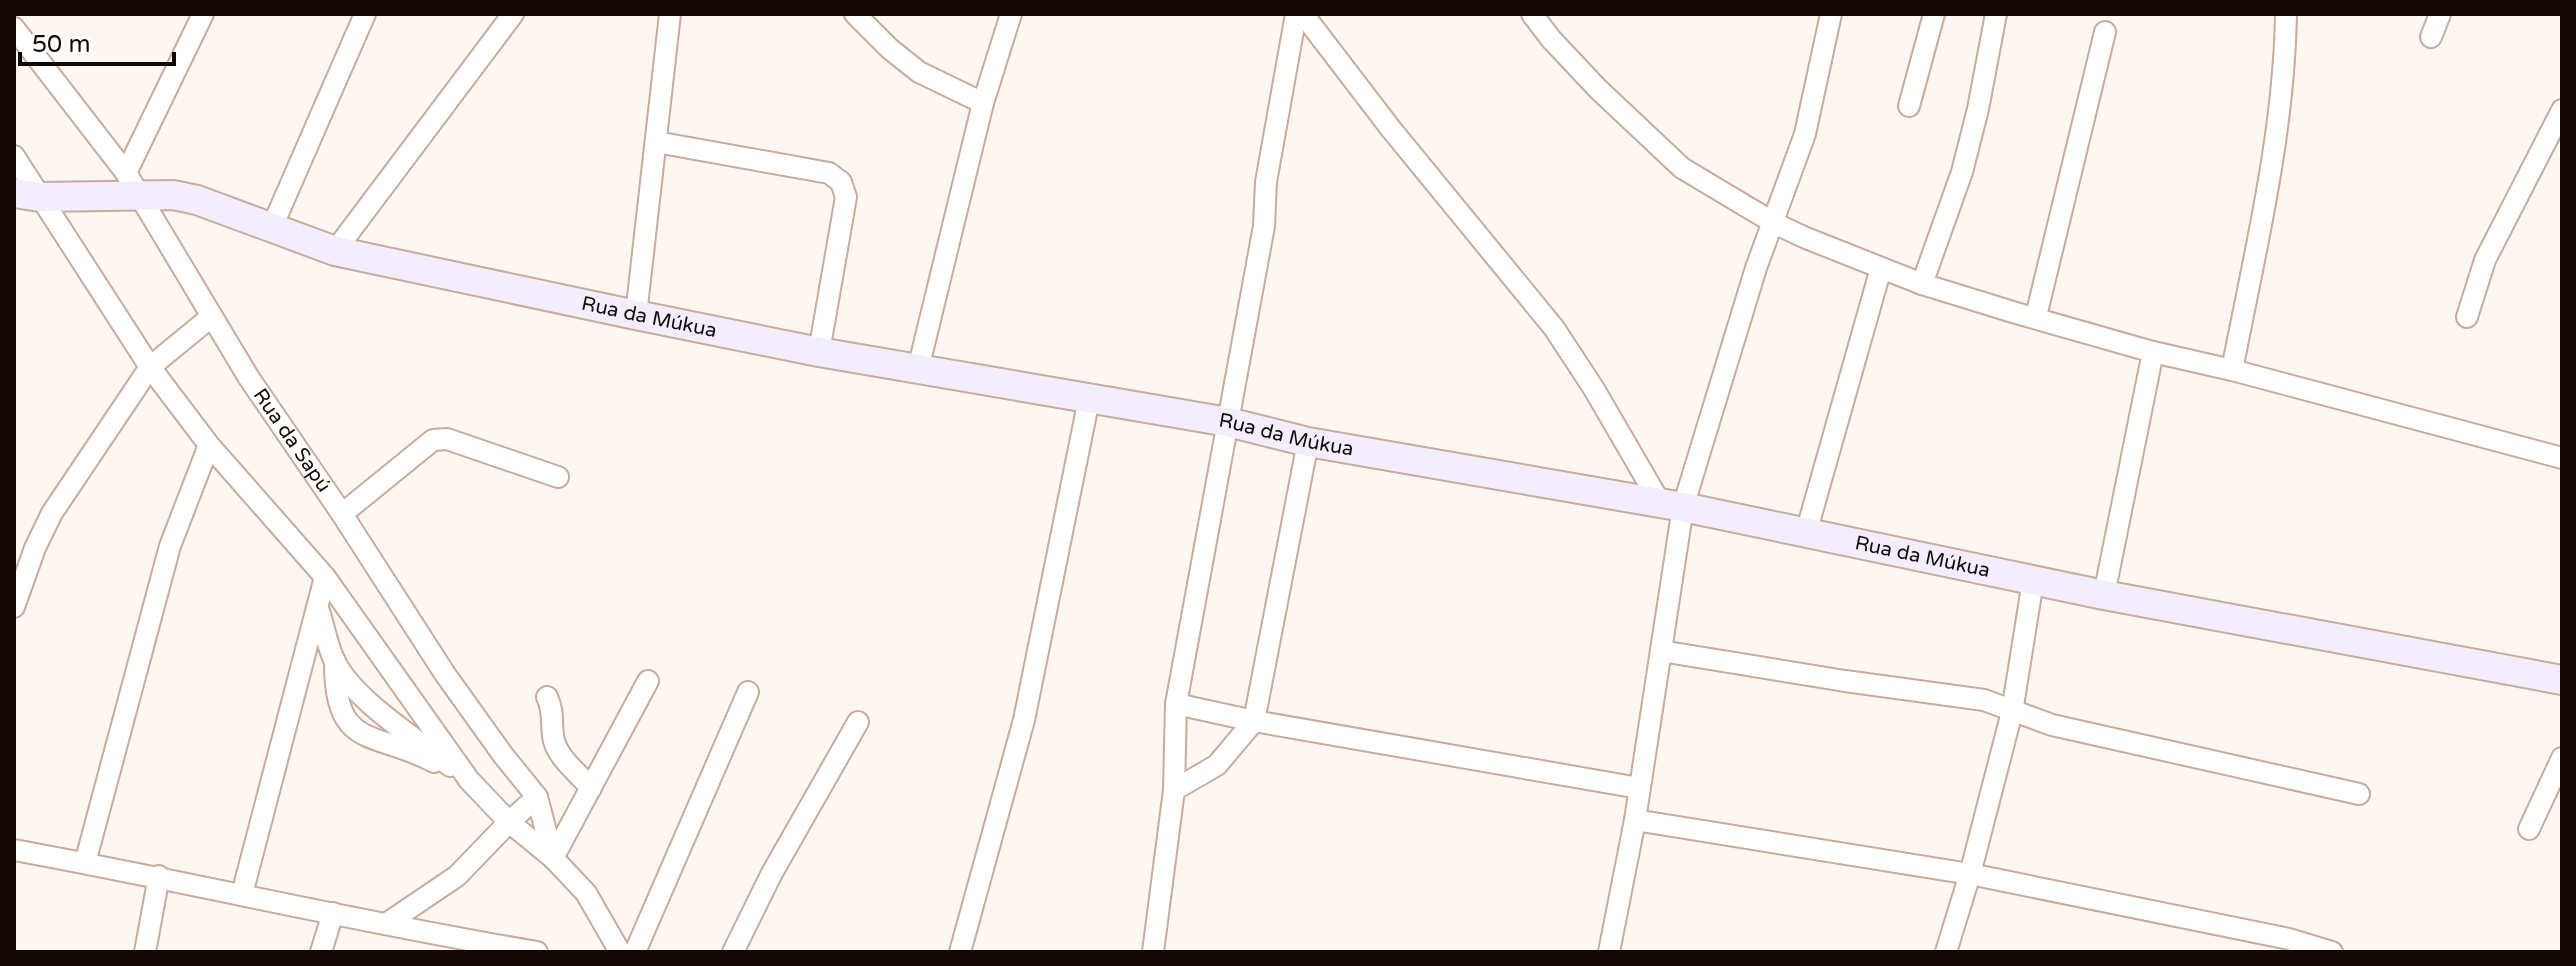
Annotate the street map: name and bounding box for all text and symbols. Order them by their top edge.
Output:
scale bar [20,16,174,66]
text: 50 m [32,30,90,59]
street label: Rua da Múkua [579,292,719,343]
street label: Rua da Sapú [248,384,336,497]
street label: Rua da Múkua [1217,409,1355,462]
street label: Rua da Múkua [1853,531,1992,583]

